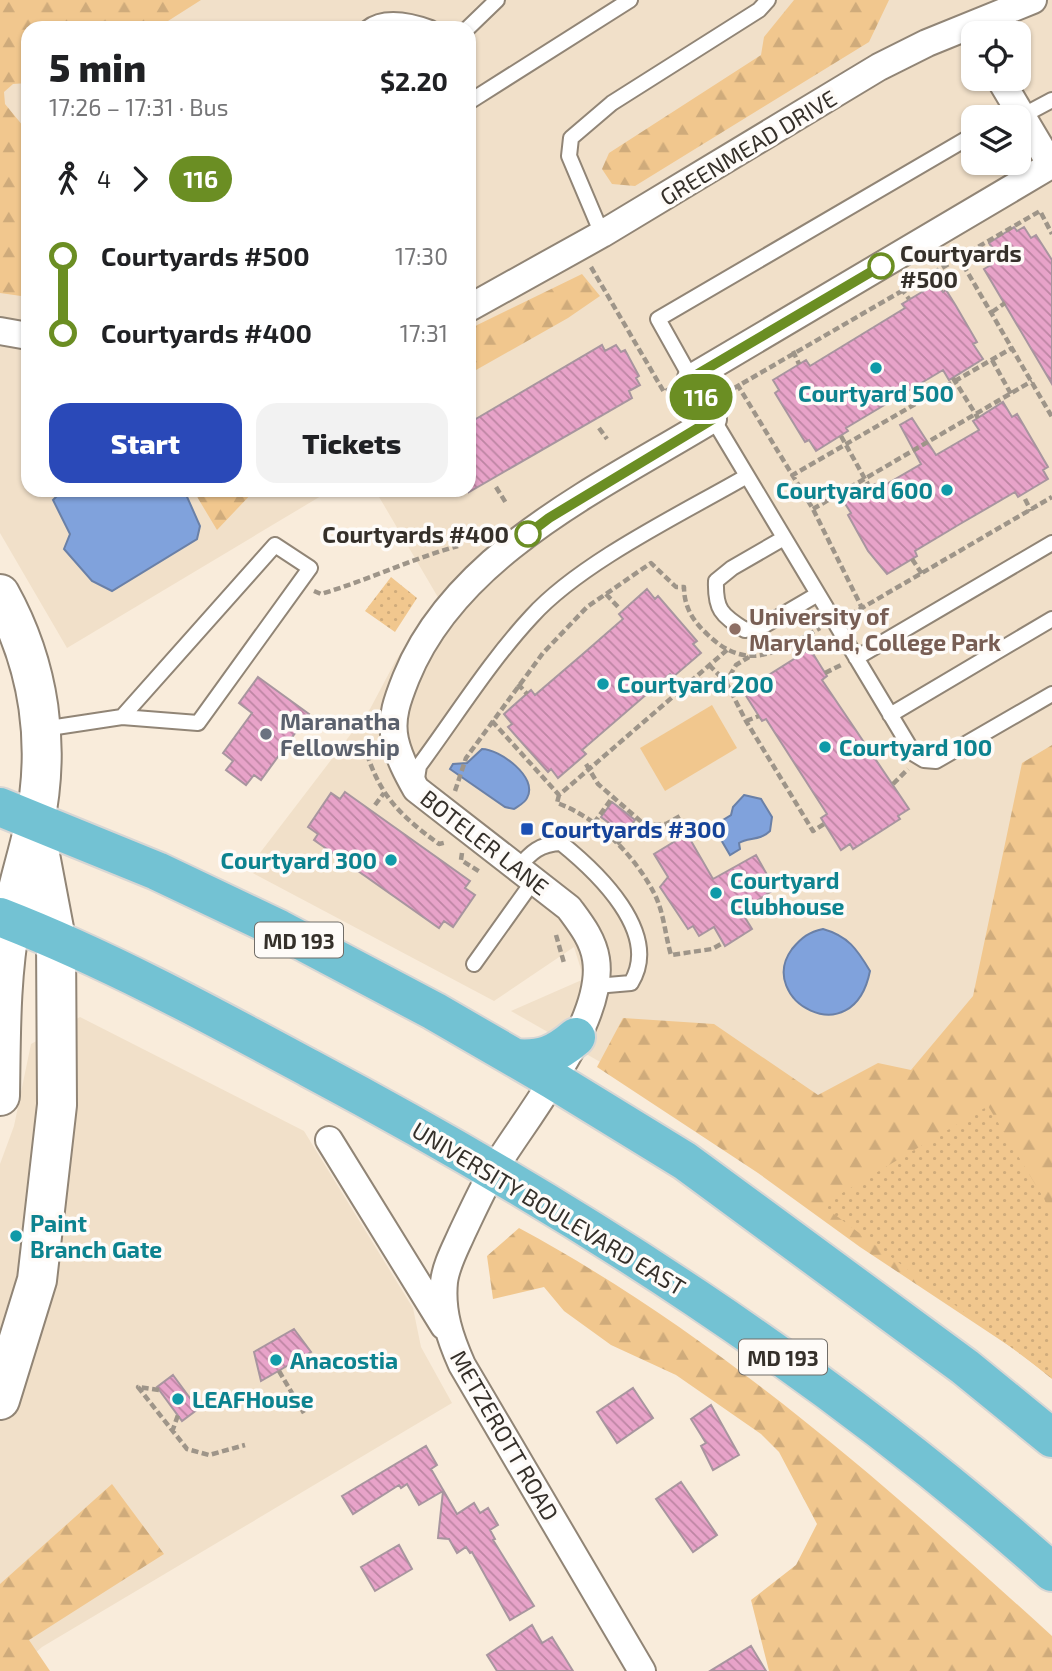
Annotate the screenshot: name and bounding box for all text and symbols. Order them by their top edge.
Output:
map controls [961,21,1031,175]
button: locate [961,21,1031,91]
text: 5 min [49,44,146,90]
text: $2.20 [380,65,448,96]
street label: GREENMEAD DRIVE [655,83,841,211]
text: 17:26 – 17:31 · Bus [49,93,228,121]
button: layers [961,105,1031,175]
icon: walk [49,160,87,198]
icon: forward [121,160,159,198]
text: 116 [183,164,218,193]
text: 4 [97,165,111,193]
place label: Courtyards #500 [900,239,1022,293]
text: Courtyards #500 [101,240,310,271]
text: 17:30 [395,242,448,270]
marker: Courtyards #500 [868,253,894,279]
text: Courtyards #400 [101,317,312,348]
text: 17:31 [400,319,448,347]
marker: Courtyard 500 [868,360,884,376]
line badge: 116 [661,374,741,420]
place label: Courtyard 500 [798,379,954,407]
text: 116 [684,382,718,411]
button: Start [49,403,242,483]
button: Tickets [256,403,448,483]
place label: Courtyard 600 [776,476,933,504]
marker: Courtyard 600 [939,482,955,498]
place label: Courtyards #400 [322,520,509,548]
marker: Courtyards #400 [515,521,541,547]
place label: University of Maryland, College Park [749,602,1001,656]
marker: University of Maryland, College Park [727,621,743,637]
place label: Courtyard 200 [617,670,774,698]
marker: Courtyard 200 [595,676,611,692]
place label: Maranatha Fellowship [280,707,400,761]
marker: Maranatha Fellowship [258,726,274,742]
place label: Courtyard 100 [839,733,992,761]
marker: Courtyard 100 [817,739,833,755]
street label: BOTELER LANE [415,783,555,901]
place label: Courtyards #300 [541,815,726,843]
marker: Courtyards #300 [519,821,535,837]
place label: Courtyard 300 [221,846,377,874]
marker: Courtyard 300 [383,852,399,868]
place label: Courtyard Clubhouse [730,866,845,920]
marker: Courtyard Clubhouse [708,885,724,901]
road number: MD 193 [255,922,343,958]
street label: UNIVERSITY BOULEVARD EAST [407,1115,691,1301]
place label: Paint Branch Gate [30,1209,162,1263]
marker: Paint Branch Gate [8,1228,24,1244]
road number: MD 193 [739,1340,827,1374]
street label: METZEROTT ROAD [445,1345,565,1525]
place label: Anacostia [290,1346,398,1374]
marker: Anacostia [268,1352,284,1368]
place label: LEAFHouse [192,1385,314,1413]
marker: LEAFHouse [170,1391,186,1407]

